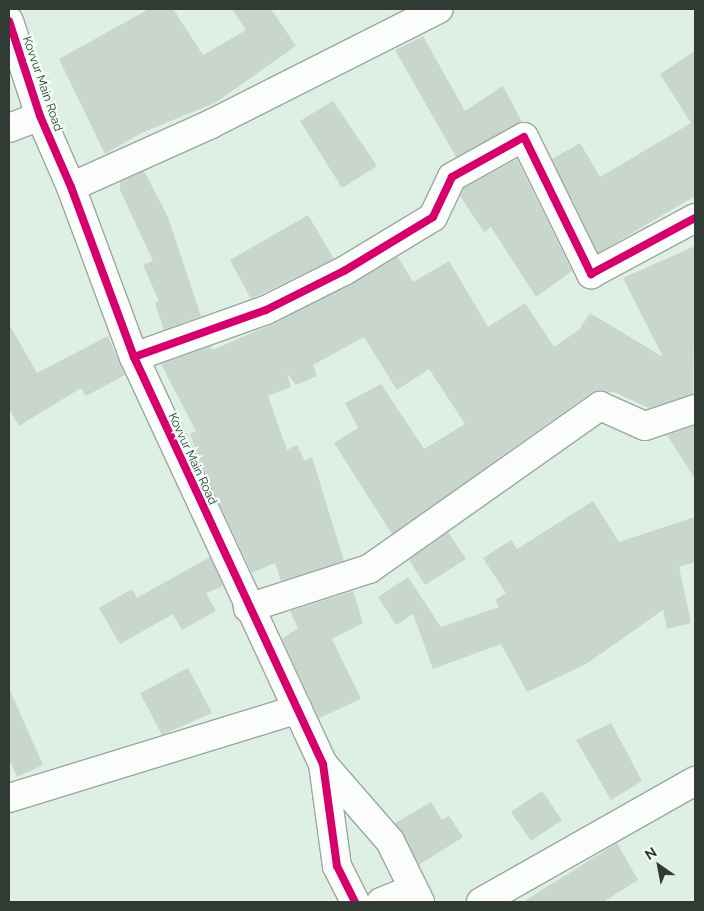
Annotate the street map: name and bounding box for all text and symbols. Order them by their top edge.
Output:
street label: Kovvur Main Road [19,34,65,134]
street label: Kovvur Main Road [164,411,220,507]
north arrow [634,841,684,891]
text: N [642,844,660,863]

